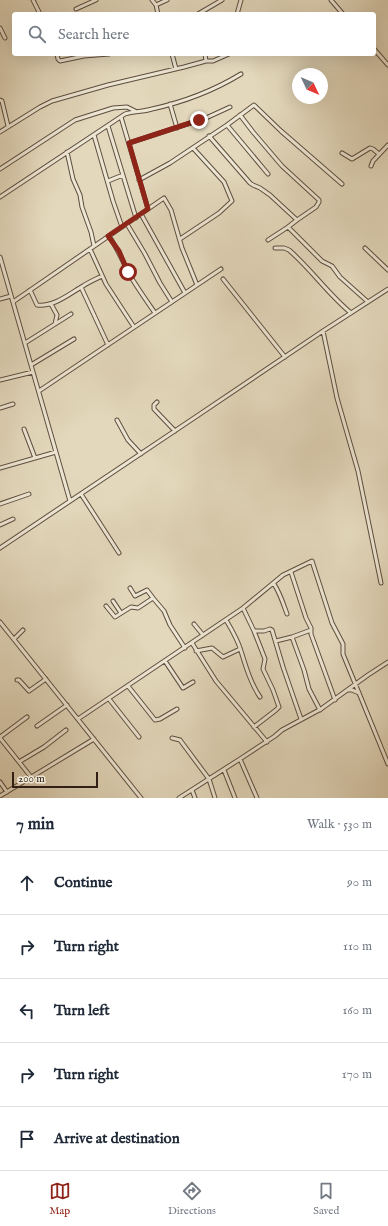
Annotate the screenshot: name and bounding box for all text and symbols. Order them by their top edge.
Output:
search box [12,12,376,56]
icon: search [26,23,48,45]
text: Search here [58,25,129,44]
north arrow [292,68,328,104]
route end [190,111,208,129]
route start [119,263,137,281]
scale bar [12,770,98,789]
text: 200 m [18,772,45,786]
text: 7 min [16,814,54,835]
text: Walk · 530 m [307,816,372,833]
icon: ahead [16,872,38,894]
text: Continue [54,873,112,892]
text: 90 m [347,874,372,891]
icon: right [16,936,38,958]
text: Turn right [54,937,119,956]
text: 110 m [343,938,372,955]
icon: left [16,1000,38,1022]
text: Turn left [54,1001,110,1020]
text: 160 m [342,1002,372,1019]
icon: right [16,1064,38,1086]
text: Turn right [54,1065,119,1084]
text: 170 m [342,1066,372,1083]
icon: arrive [16,1128,38,1150]
text: Arrive at destination [54,1129,180,1148]
tab: Map [49,1180,71,1218]
tab: Directions [168,1180,216,1218]
tab: Saved [313,1180,339,1218]

